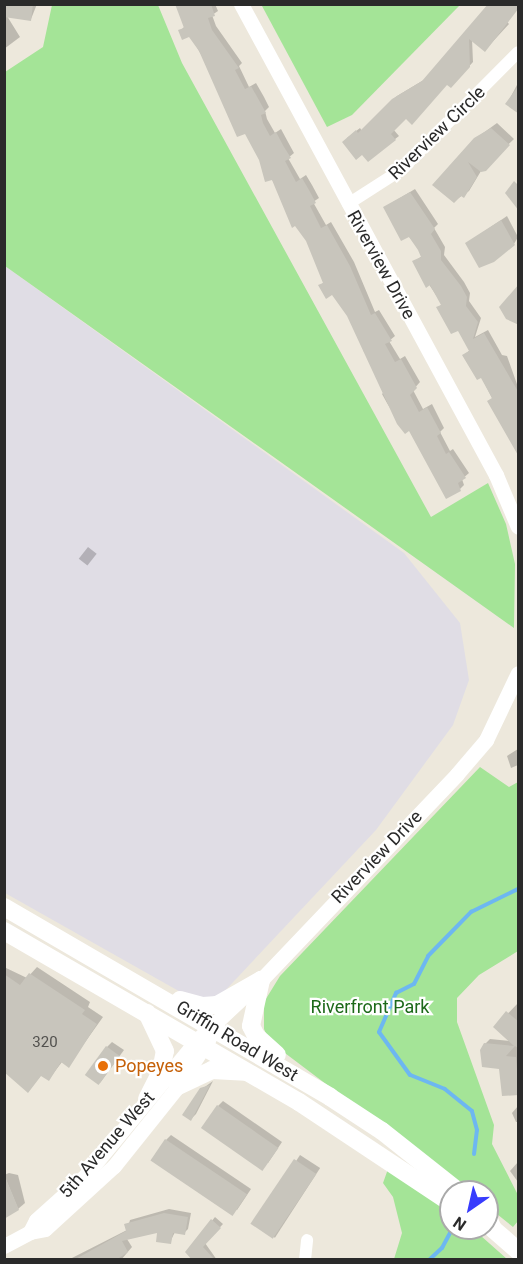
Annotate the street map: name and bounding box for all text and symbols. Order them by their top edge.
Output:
street label: Riverview Circle [384,82,490,184]
street label: Riverview Drive [342,207,420,323]
street label: Riverview Drive [327,806,427,908]
street label: Griffin Road West [172,996,302,1086]
park label: Riverfront Park [311,996,429,1018]
house number: 320 [32,1034,58,1052]
place label: Popeyes [115,1055,183,1077]
marker: Popeyes [96,1059,110,1073]
street label: 5th Avenue West [55,1087,159,1203]
north arrow [439,1180,499,1240]
text: N [450,1213,470,1235]

